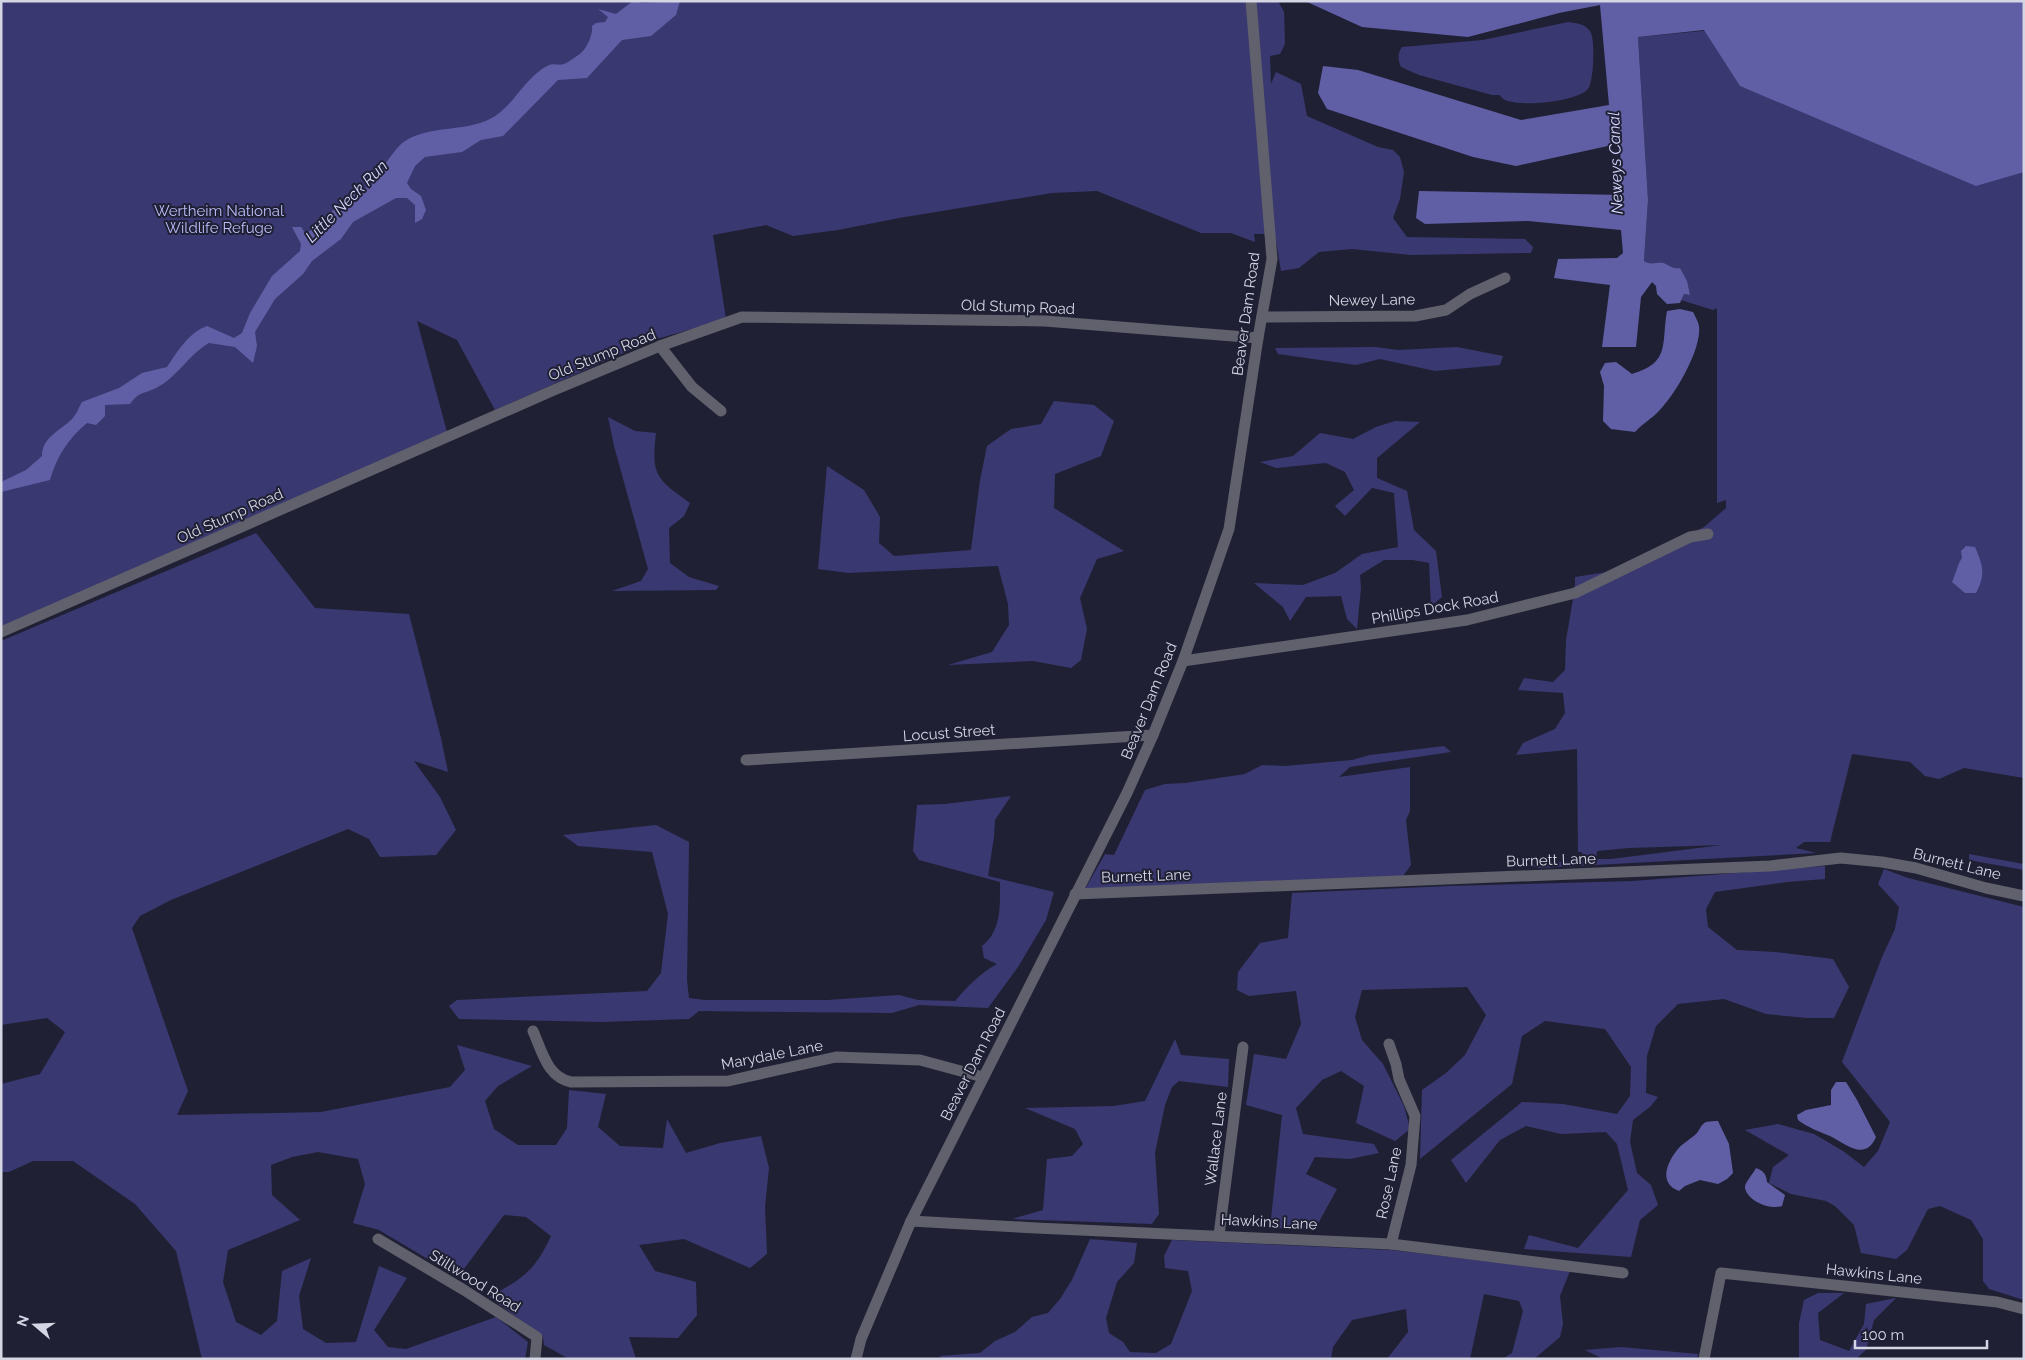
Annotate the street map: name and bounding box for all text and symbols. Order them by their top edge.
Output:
water label: Neweys Canal [1604,111,1627,214]
water label: Little Neck Run [301,156,391,246]
park label: Wertheim National Wildlife Refuge [154,202,285,237]
street label: Beaver Dam Road [1228,251,1264,377]
street label: Newey Lane [1329,290,1416,310]
street label: Old Stump Road [961,296,1075,318]
street label: Old Stump Road [546,325,658,385]
street label: Old Stump Road [174,485,286,547]
street label: Phillips Dock Road [1370,588,1500,628]
street label: Beaver Dam Road [1117,640,1181,762]
street label: Locust Street [902,721,996,745]
street label: Burnett Lane [1911,844,2003,884]
street label: Burnett Lane [1506,849,1596,871]
street label: Burnett Lane [1101,865,1191,887]
street label: Beaver Dam Road [937,1004,1009,1124]
street label: Marydale Lane [720,1036,824,1074]
street label: Wallace Lane [1201,1091,1231,1187]
street label: Rose Lane [1373,1145,1405,1220]
street label: Hawkins Lane [1220,1210,1318,1234]
street label: Stillwood Road [426,1246,524,1316]
street label: Hawkins Lane [1825,1260,1923,1288]
north arrow [10,1300,60,1350]
text: N [13,1313,32,1328]
scale bar [1855,1318,1988,1350]
text: 100 m [1862,1326,1904,1344]

